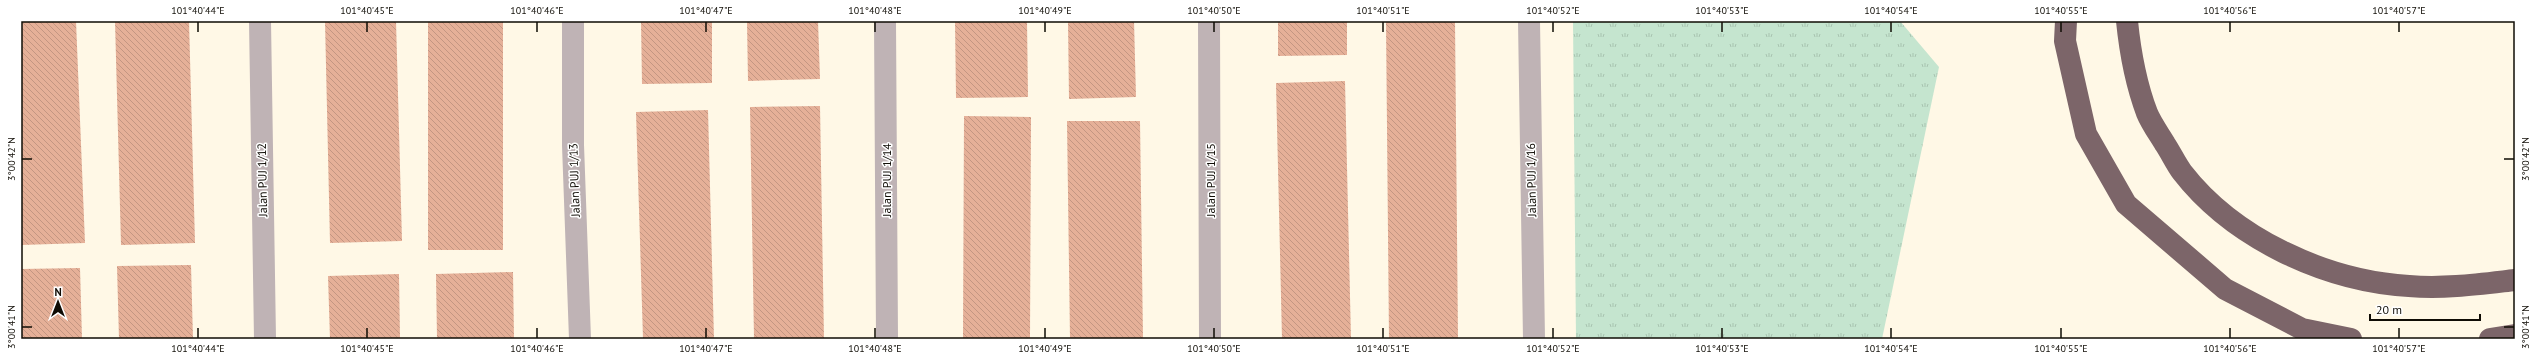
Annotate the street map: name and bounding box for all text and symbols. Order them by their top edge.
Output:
text: 101°40'44"E [171,4,225,17]
text: 101°40'45"E [340,4,394,17]
text: 101°40'46"E [510,4,564,17]
text: 101°40'47"E [679,4,733,17]
text: 101°40'48"E [848,4,902,17]
text: 101°40'49"E [1018,4,1072,17]
text: 101°40'50"E [1187,4,1241,17]
text: 101°40'51"E [1356,4,1410,17]
text: 101°40'52"E [1526,4,1580,17]
text: 101°40'53"E [1695,4,1749,17]
text: 101°40'54"E [1864,4,1918,17]
text: 101°40'55"E [2034,4,2088,17]
text: 101°40'56"E [2203,4,2257,17]
text: 101°40'57"E [2372,4,2426,17]
text: 3°00'42"N [5,137,18,181]
text: 3°00'42"N [2519,137,2532,181]
street label: Jalan PUJ 1/12 [254,143,270,218]
street label: Jalan PUJ 1/13 [565,143,583,218]
street label: Jalan PUJ 1/14 [879,143,894,218]
street label: Jalan PUJ 1/15 [1203,143,1218,218]
street label: Jalan PUJ 1/16 [1523,143,1539,218]
north arrow [38,282,78,322]
text: N [54,285,62,299]
scale bar [2370,296,2480,322]
text: 20 m [2376,302,2402,317]
text: 3°00'41"N [5,305,18,349]
text: 3°00'41"N [2519,305,2532,349]
text: 101°40'44"E [171,342,225,355]
text: 101°40'45"E [340,342,394,355]
text: 101°40'46"E [510,342,564,355]
text: 101°40'47"E [679,342,733,355]
text: 101°40'48"E [848,342,902,355]
text: 101°40'49"E [1018,342,1072,355]
text: 101°40'50"E [1187,342,1241,355]
text: 101°40'51"E [1356,342,1410,355]
text: 101°40'52"E [1526,342,1580,355]
text: 101°40'53"E [1695,342,1749,355]
text: 101°40'54"E [1864,342,1918,355]
text: 101°40'55"E [2034,342,2088,355]
text: 101°40'56"E [2203,342,2257,355]
text: 101°40'57"E [2372,342,2426,355]

